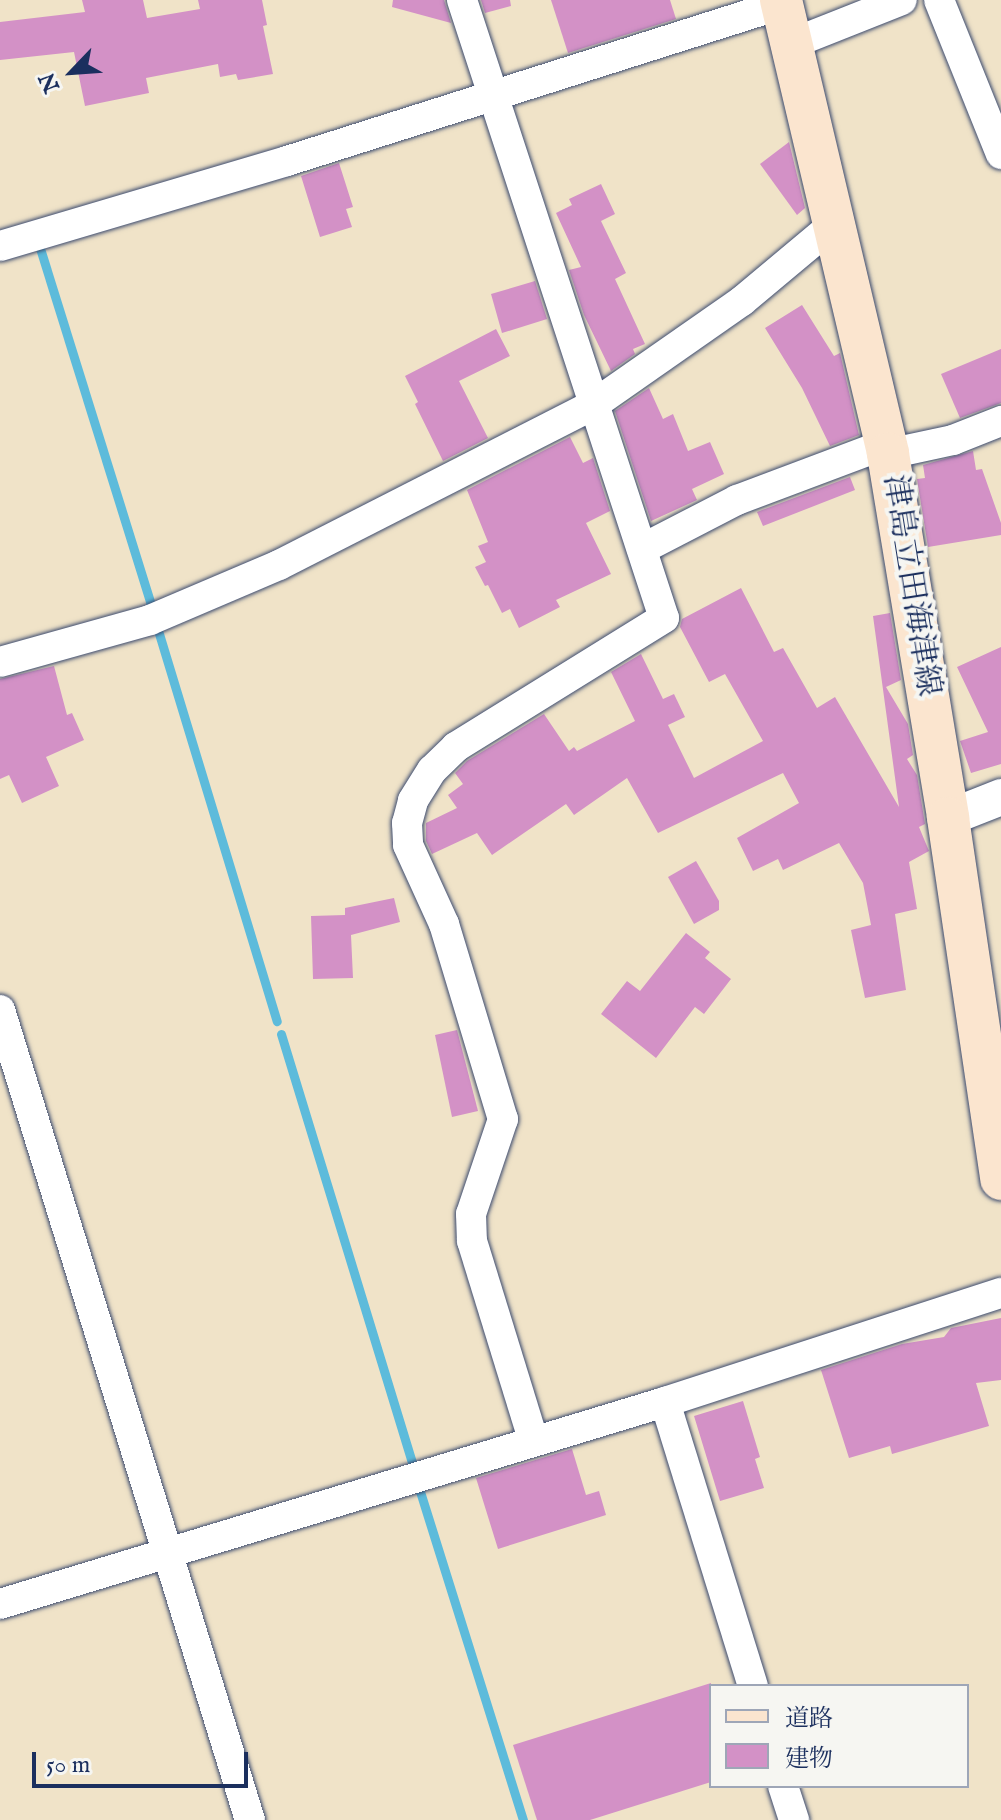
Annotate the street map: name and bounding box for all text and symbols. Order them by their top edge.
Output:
north arrow [32,32,112,112]
text: N [34,68,67,97]
street label: 津島立田海津線 [874,472,946,700]
legend [709,1684,969,1788]
text: 道路 [785,1704,833,1735]
scale bar [36,1736,252,1786]
text: 建物 [785,1744,833,1775]
text: 50 m [46,1750,90,1781]

